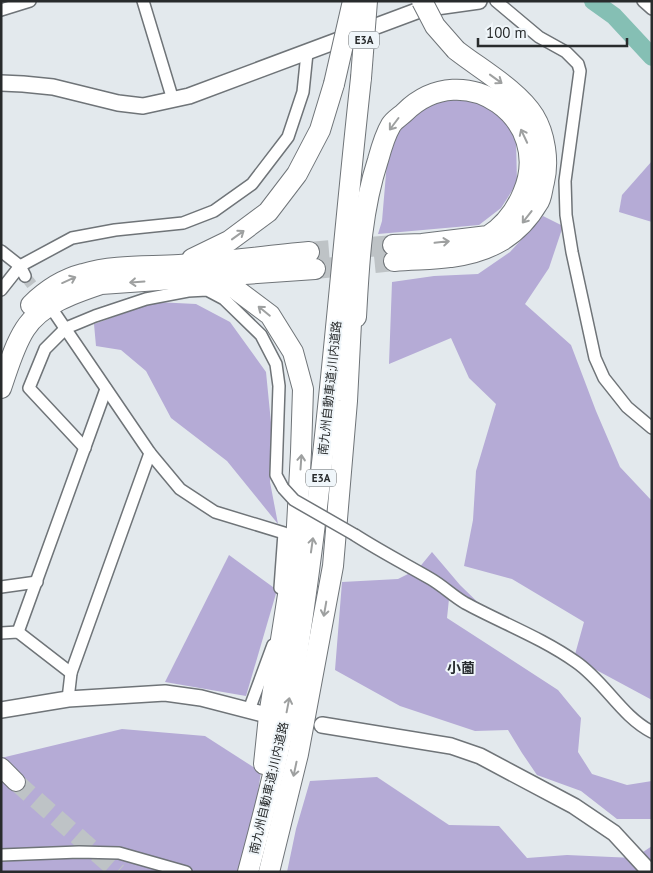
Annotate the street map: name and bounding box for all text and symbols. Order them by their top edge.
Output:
scale bar [478,15,627,47]
text: 100 m [486,23,527,42]
road number: E3A [349,32,379,48]
one-way arrow [489,74,503,84]
one-way arrow [389,117,399,131]
one-way arrow [519,129,529,144]
one-way arrow [521,211,532,224]
one-way arrow [231,230,245,240]
one-way arrow [433,237,449,247]
one-way arrow [61,274,76,284]
one-way arrow [129,277,145,286]
one-way arrow [257,306,270,317]
street label: 南九州自動車道;川内道路 [315,320,344,456]
one-way arrow [296,455,305,471]
road number: E3A [306,469,336,486]
one-way arrow [308,537,318,553]
one-way arrow [320,601,330,617]
district label: 小薗 [447,659,475,677]
one-way arrow [284,698,293,714]
street label: 南九州自動車道;川内道路 [246,720,291,855]
one-way arrow [290,760,299,776]

